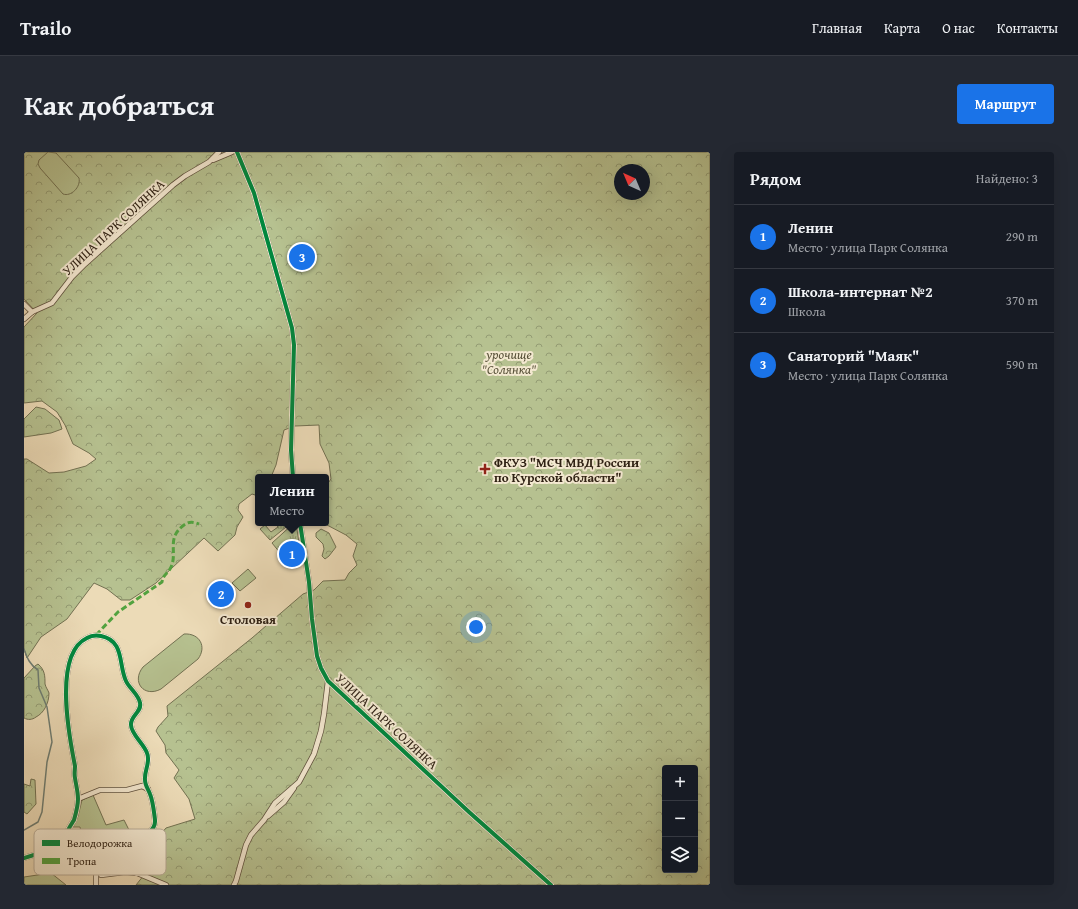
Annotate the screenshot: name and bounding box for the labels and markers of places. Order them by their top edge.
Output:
pin: 3 [289,242,315,272]
place label: ФКУЗ "МСЧ МВД России по Курской области" [494,453,639,487]
marker: ФКУЗ "МСЧ МВД России по Курской области" [479,463,491,475]
pin: 1 [279,539,305,569]
pin: 2 [208,579,234,609]
marker: Столовая [243,600,253,610]
place label: Столовая [220,610,276,629]

